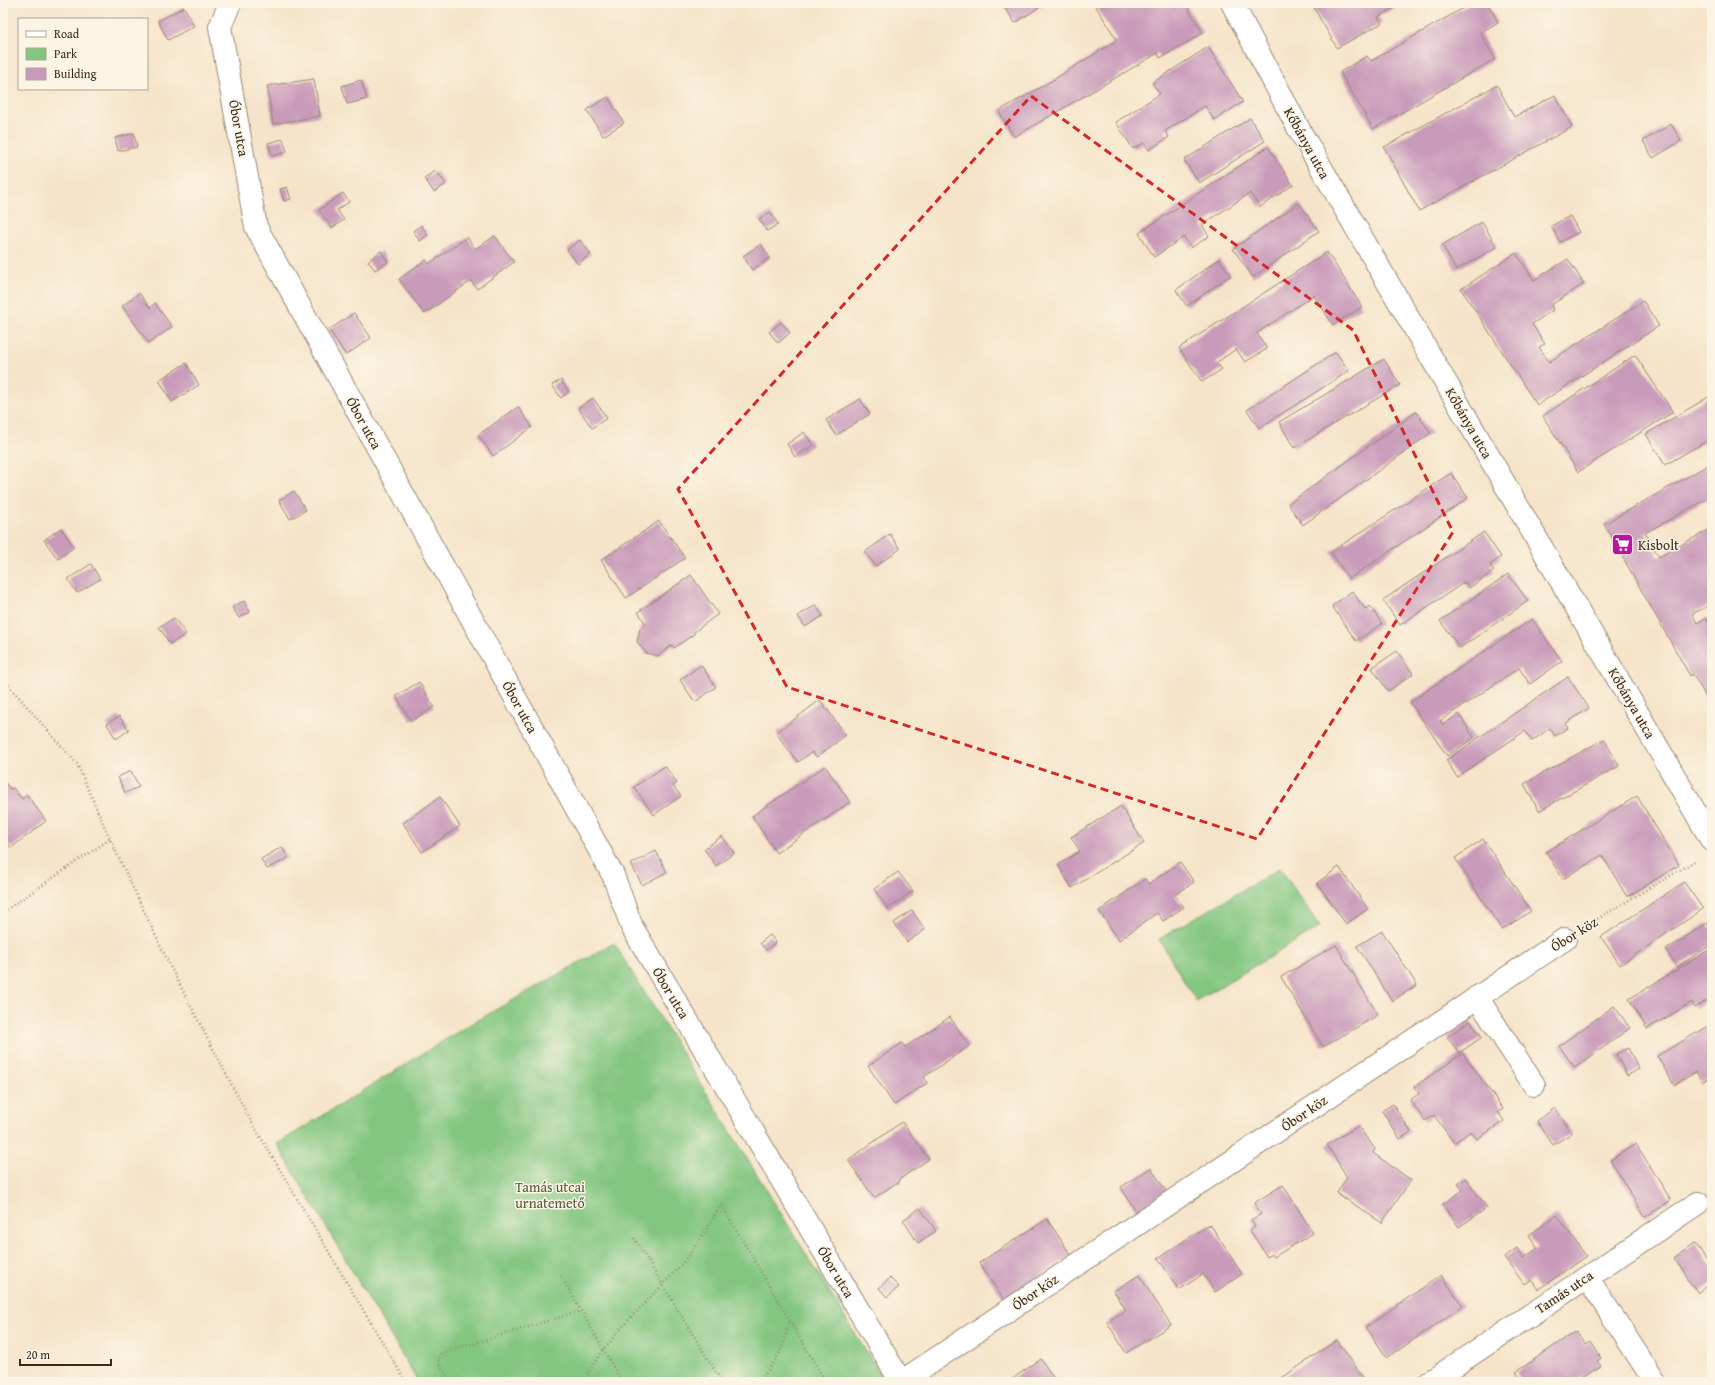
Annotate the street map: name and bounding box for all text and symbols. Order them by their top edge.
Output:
legend [18,18,148,90]
text: Road [54,25,80,42]
text: Park [54,45,78,62]
text: Building [54,65,97,82]
street label: Óbor utca [224,98,254,158]
street label: Kőbánya utca [1279,104,1335,183]
street label: Kőbánya utca [1441,384,1498,463]
street label: Óbor utca [341,393,387,453]
supermarket icon: Kisbolt [1610,532,1636,558]
place label: Kisbolt [1638,535,1679,555]
street label: Kőbánya utca [1604,664,1661,743]
street label: Óbor utca [497,677,543,737]
street label: Óbor köz [1547,912,1601,956]
street label: Óbor utca [648,963,694,1023]
street label: Óbor köz [1277,1090,1331,1136]
park label: Tamás utcai urnatemető [515,1177,585,1213]
street label: Óbor utca [813,1242,859,1302]
street label: Tamás utca [1531,1265,1597,1319]
street label: Óbor köz [1008,1269,1062,1315]
scale bar [20,1341,111,1367]
text: 20 m [26,1346,50,1363]

